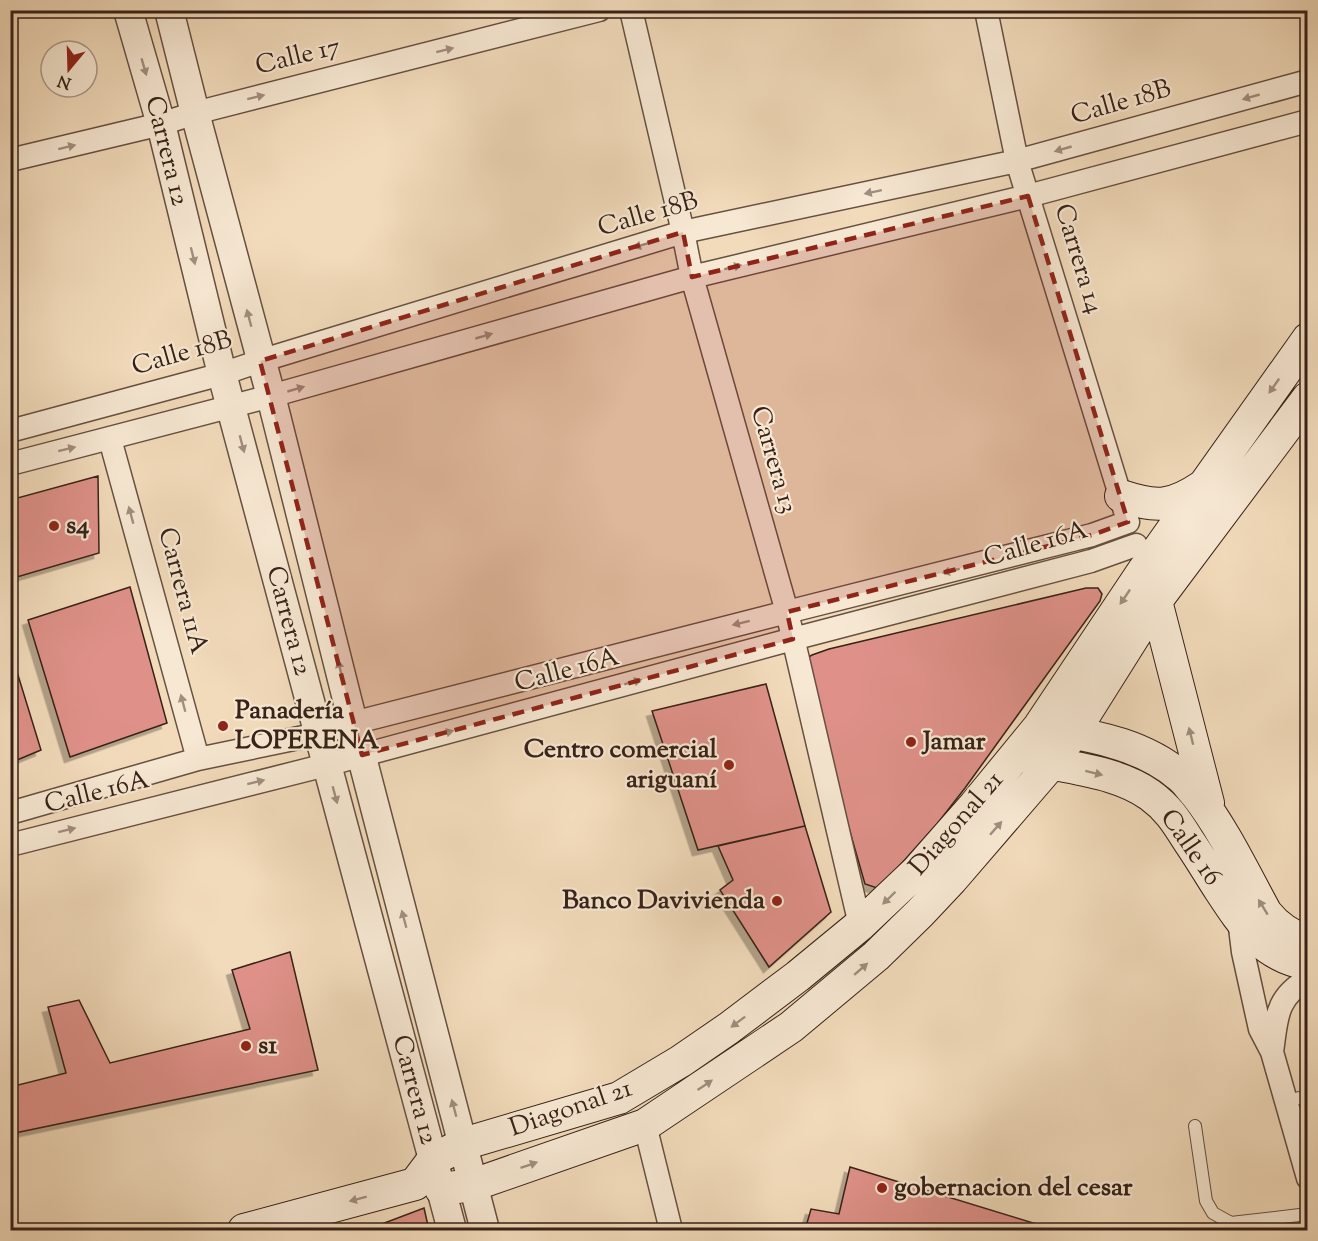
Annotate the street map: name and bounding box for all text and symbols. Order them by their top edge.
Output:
street label: Calle 17 [252,29,344,85]
north arrow [39,39,99,99]
one-way arrow [436,44,454,54]
one-way arrow [140,58,149,76]
text: N [55,68,75,94]
street label: Calle 18B [1067,71,1175,135]
street label: Carrera 12 [134,92,198,210]
one-way arrow [247,92,265,102]
one-way arrow [1242,92,1260,102]
one-way arrow [58,141,77,151]
one-way arrow [1054,145,1072,154]
street label: Calle 18B [594,183,702,247]
one-way arrow [863,188,882,197]
street label: Carrera 14 [1044,200,1112,318]
one-way arrow [633,240,651,250]
one-way arrow [189,246,199,265]
one-way arrow [723,262,742,271]
one-way arrow [244,309,253,327]
street label: Calle 18B [128,322,236,386]
one-way arrow [475,331,493,340]
one-way arrow [1268,378,1280,394]
one-way arrow [288,384,306,393]
street label: Carrera 13 [740,402,806,518]
one-way arrow [237,435,247,454]
one-way arrow [58,444,76,454]
one-way arrow [126,505,135,523]
place label: s4 [66,508,89,545]
street label: Calle 16A [980,512,1092,578]
marker: s4 [47,519,61,533]
street label: Carrera 11A [147,523,217,659]
street label: Carrera 12 [256,562,320,680]
one-way arrow [941,566,960,576]
one-way arrow [1119,589,1131,605]
one-way arrow [732,619,750,629]
street label: Calle 16A [511,639,623,703]
one-way arrow [334,660,344,679]
one-way arrow [624,677,642,687]
one-way arrow [177,693,187,712]
place label: Panadería LOPERENA [235,693,380,760]
marker: Panadería LOPERENA [216,719,230,733]
place label: Jamar [921,724,986,761]
one-way arrow [1185,727,1195,745]
one-way arrow [436,728,454,737]
place label: Centro comercial ariguaní [524,732,718,799]
marker: Jamar [904,735,918,749]
marker: Centro comercial ariguaní [722,758,736,772]
street label: Calle 16A [41,762,153,824]
street label: Diagonal 21 [901,764,1013,884]
one-way arrow [1085,769,1104,779]
one-way arrow [247,777,265,787]
one-way arrow [330,786,340,804]
street label: Calle 16 [1150,802,1230,894]
one-way arrow [989,820,1002,836]
one-way arrow [58,825,76,835]
place label: Banco Davivienda [562,883,765,920]
one-way arrow [882,891,896,905]
marker: Banco Davivienda [770,894,784,908]
one-way arrow [1258,898,1268,915]
one-way arrow [399,910,409,928]
one-way arrow [853,962,869,975]
one-way arrow [730,1015,745,1027]
place label: s1 [258,1028,277,1065]
street label: Carrera 12 [382,1031,446,1149]
marker: s1 [239,1039,253,1053]
street label: Diagonal 21 [505,1071,637,1147]
one-way arrow [696,1079,712,1091]
one-way arrow [448,1099,458,1117]
one-way arrow [520,1160,538,1170]
place label: gobernacion del cesar [894,1170,1133,1207]
marker: gobernacion del cesar [875,1181,889,1195]
one-way arrow [349,1195,367,1204]

